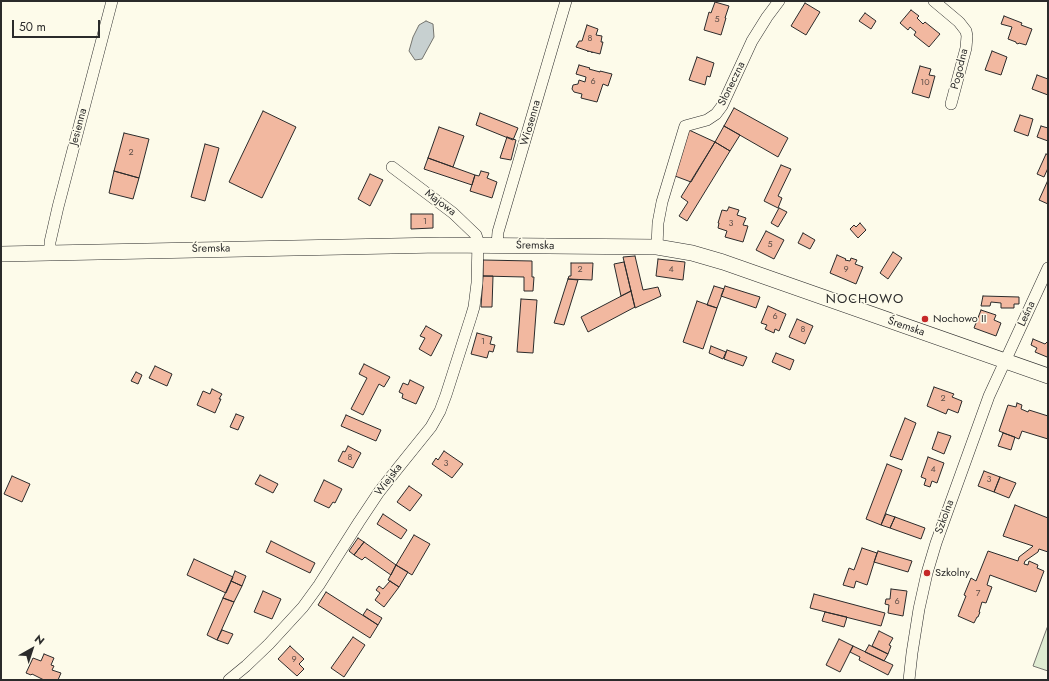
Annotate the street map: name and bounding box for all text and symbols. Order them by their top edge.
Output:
scale bar [14,12,102,38]
house number: 5 [714,15,720,25]
text: 50 m [19,18,46,36]
house number: 8 [588,34,592,44]
street label: Pogodna [949,47,971,91]
street label: Słoneczna [716,60,748,108]
house number: 6 [590,77,596,87]
house number: 10 [920,78,930,88]
street label: Wiosenna [518,99,544,147]
street label: Jesienna [68,107,90,147]
house number: 2 [128,148,134,158]
street label: Majowa [422,187,458,219]
house number: 1 [423,217,427,227]
house number: 3 [729,219,733,229]
street label: Śremska [516,239,554,253]
house number: 5 [767,240,773,250]
street label: Śremska [192,242,230,256]
house number: 2 [577,265,583,275]
house number: 4 [668,265,674,275]
house number: 9 [843,265,849,275]
district label: NOCHOWO [826,292,904,308]
street label: Leśna [1016,299,1038,329]
house number: 6 [772,312,778,322]
place label: Nochowo II [933,312,986,326]
marker: Nochowo II [920,314,930,324]
street label: Śremska [886,315,926,339]
house number: 8 [801,325,805,335]
house number: 1 [481,337,485,347]
house number: 2 [940,394,946,404]
house number: 8 [348,453,352,463]
house number: 3 [444,459,448,469]
street label: Wiejska [373,461,405,499]
house number: 4 [930,465,936,475]
house number: 3 [987,475,991,485]
street label: Szkolna [933,498,957,536]
place label: Szkolny [935,566,970,580]
marker: Szkolny [922,568,932,578]
house number: 7 [976,589,980,599]
house number: 6 [894,597,900,607]
north arrow [12,629,52,669]
text: N [31,631,48,649]
house number: 9 [291,655,297,665]

